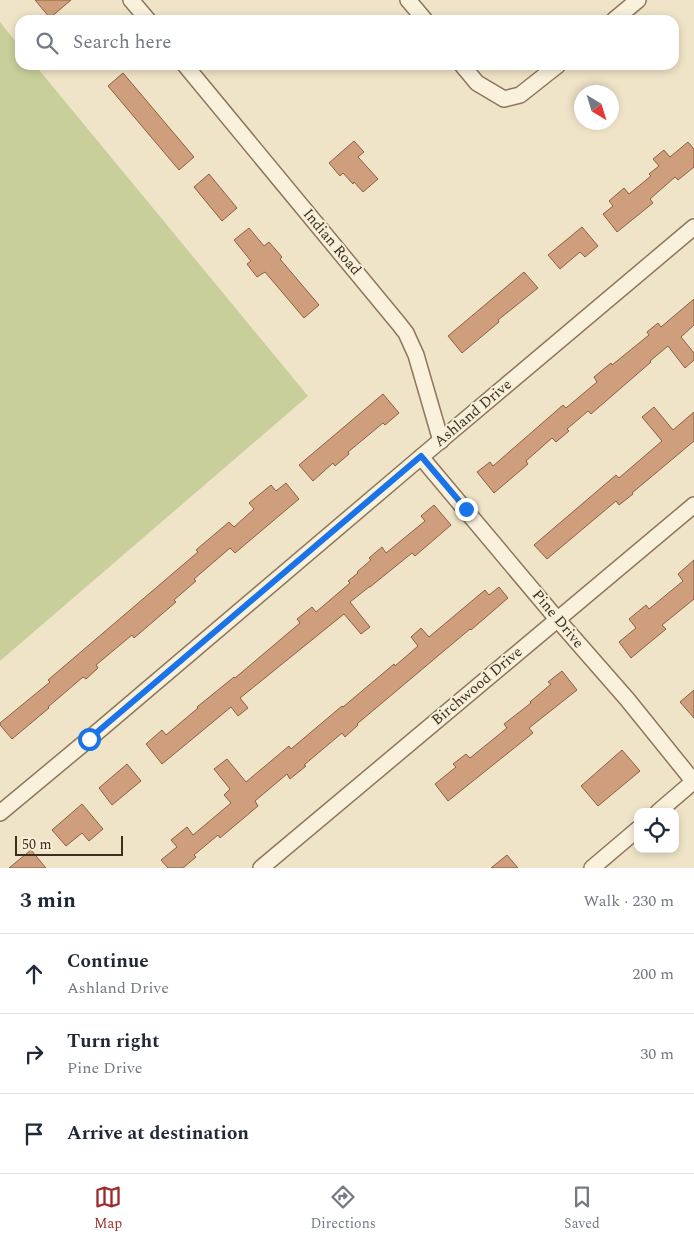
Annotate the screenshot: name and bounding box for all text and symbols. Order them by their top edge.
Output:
search box [15,15,679,70]
text: Search here [73,28,172,57]
icon: search [33,29,61,57]
north arrow [574,85,619,130]
street label: Indian Road [297,203,367,281]
street label: Ashland Drive [429,373,517,453]
route end [455,498,478,521]
street label: Pine Drive [526,585,590,653]
street label: Birchwood Drive [426,641,528,731]
route start [78,728,101,751]
map controls [634,808,679,853]
button: locate [634,808,679,853]
scale bar [15,833,122,856]
text: 50 m [22,834,52,855]
text: 3 min [20,885,76,917]
text: Walk · 230 m [583,889,674,913]
text: Continue [67,947,149,976]
icon: ahead [20,960,48,988]
text: 200 m [632,962,674,986]
text: Ashland Drive [67,976,169,1000]
text: Turn right [67,1027,160,1056]
icon: right [20,1040,48,1068]
text: 30 m [640,1042,674,1066]
text: Pine Drive [67,1056,142,1080]
text: Arrive at destination [67,1119,249,1148]
icon: arrive [20,1120,48,1148]
tab: Map [94,1183,122,1234]
tab: Directions [310,1183,376,1234]
tab: Saved [564,1183,600,1234]

